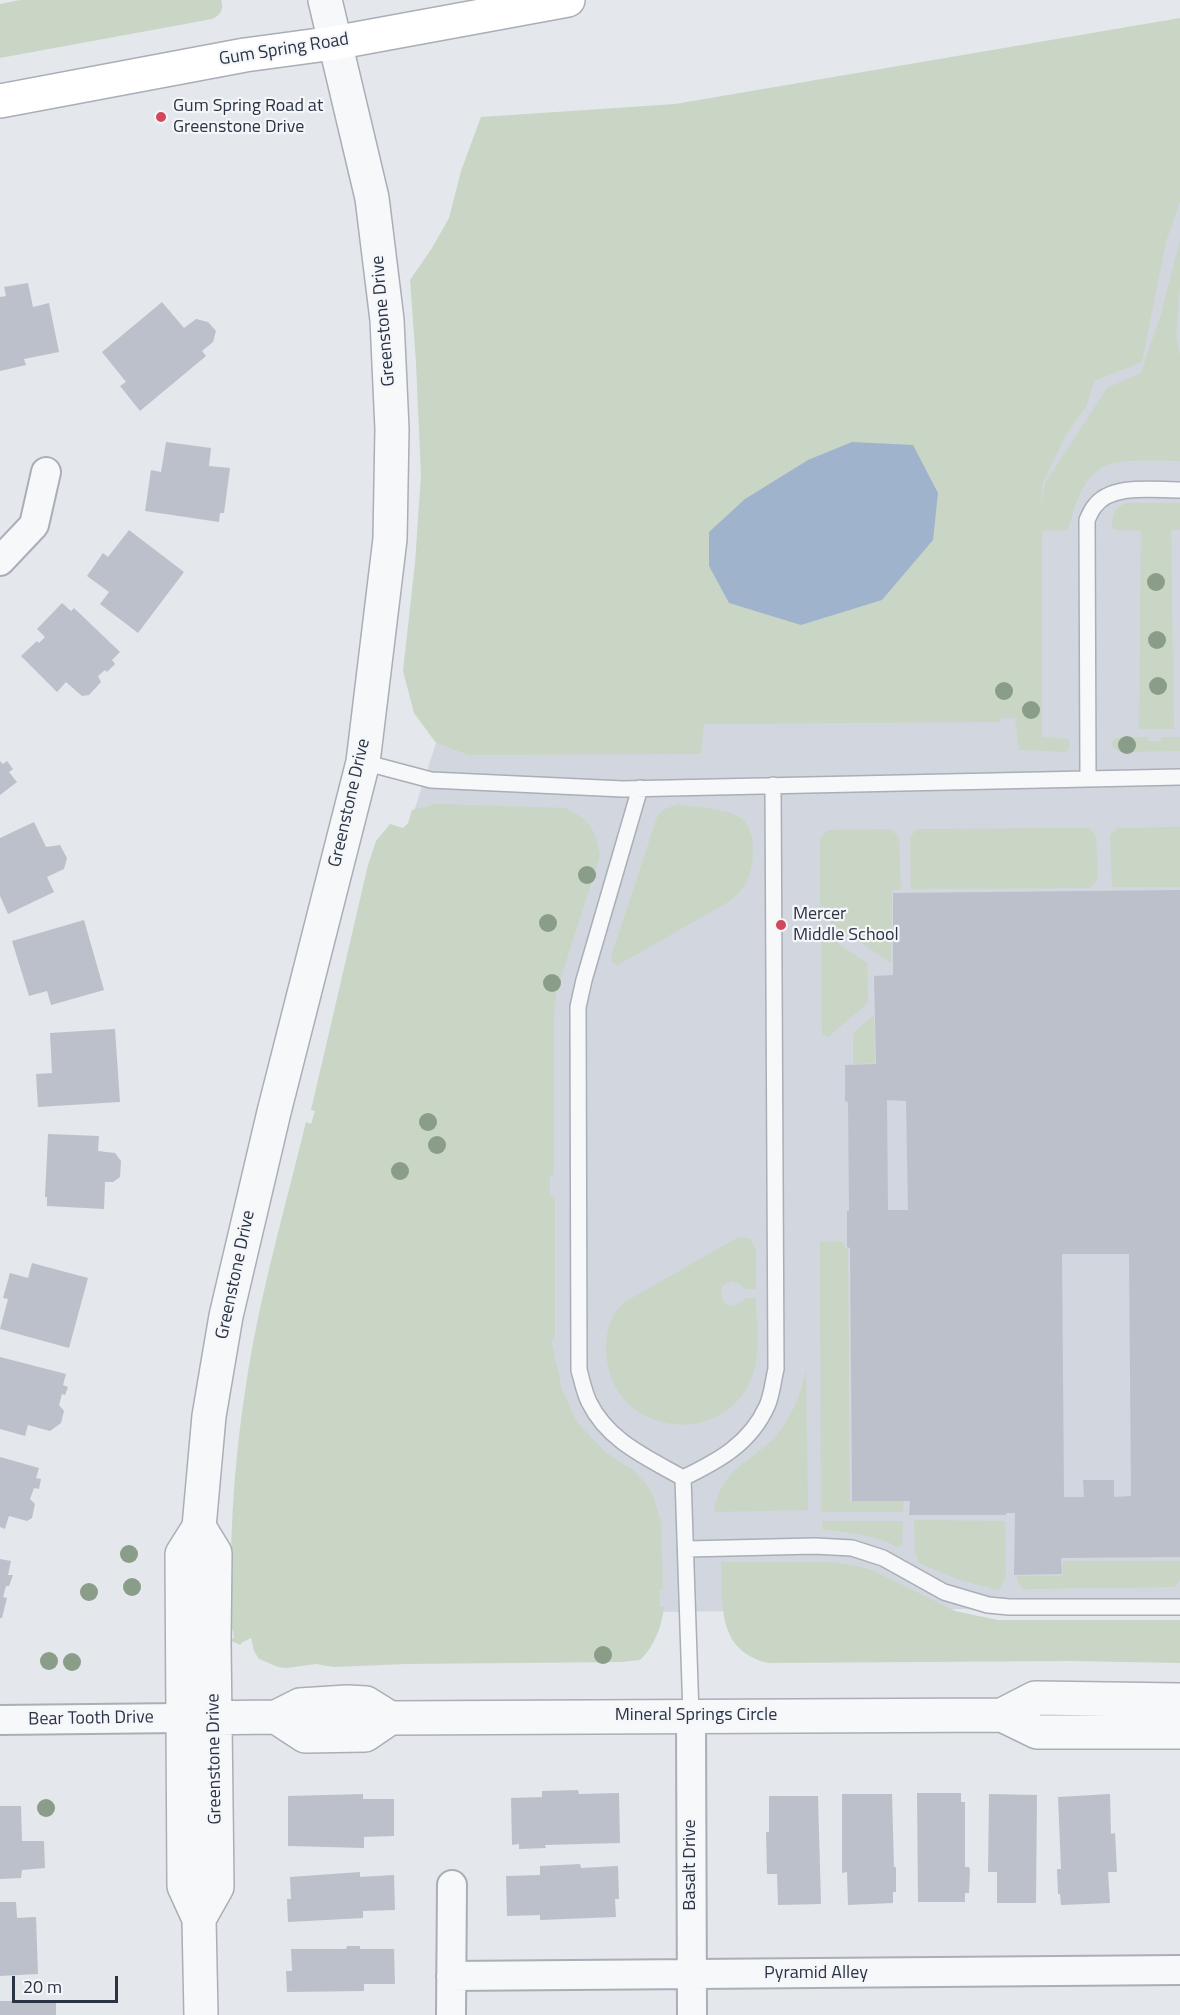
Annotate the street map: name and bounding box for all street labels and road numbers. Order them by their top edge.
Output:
street label: Gum Spring Road [218,29,350,71]
street label: Greenstone Drive [368,255,400,387]
street label: Greenstone Drive [325,737,375,869]
street label: Greenstone Drive [212,1209,260,1341]
street label: Greenstone Drive [203,1693,227,1825]
street label: Mineral Springs Circle [615,1705,777,1727]
street label: Bear Tooth Drive [28,1707,154,1731]
street label: Basalt Drive [680,1819,702,1911]
street label: Pyramid Alley [764,1963,868,1985]

